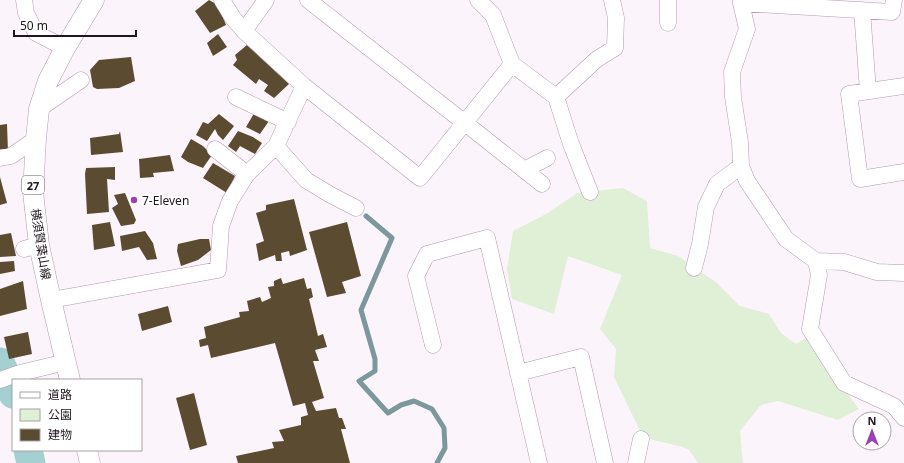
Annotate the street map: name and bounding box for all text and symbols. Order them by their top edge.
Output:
scale bar [14,12,136,38]
text: 50 m [20,17,48,34]
road number: 27 [22,176,44,194]
place label: 7-Eleven [142,192,189,209]
marker: 7-Eleven [129,195,139,205]
street label: 横須賀葉山線 [27,207,55,281]
legend [12,379,142,451]
text: 道路 [48,386,72,403]
text: 公園 [48,406,72,423]
north arrow [852,411,892,451]
text: N [868,413,876,428]
text: 建物 [48,426,72,443]

